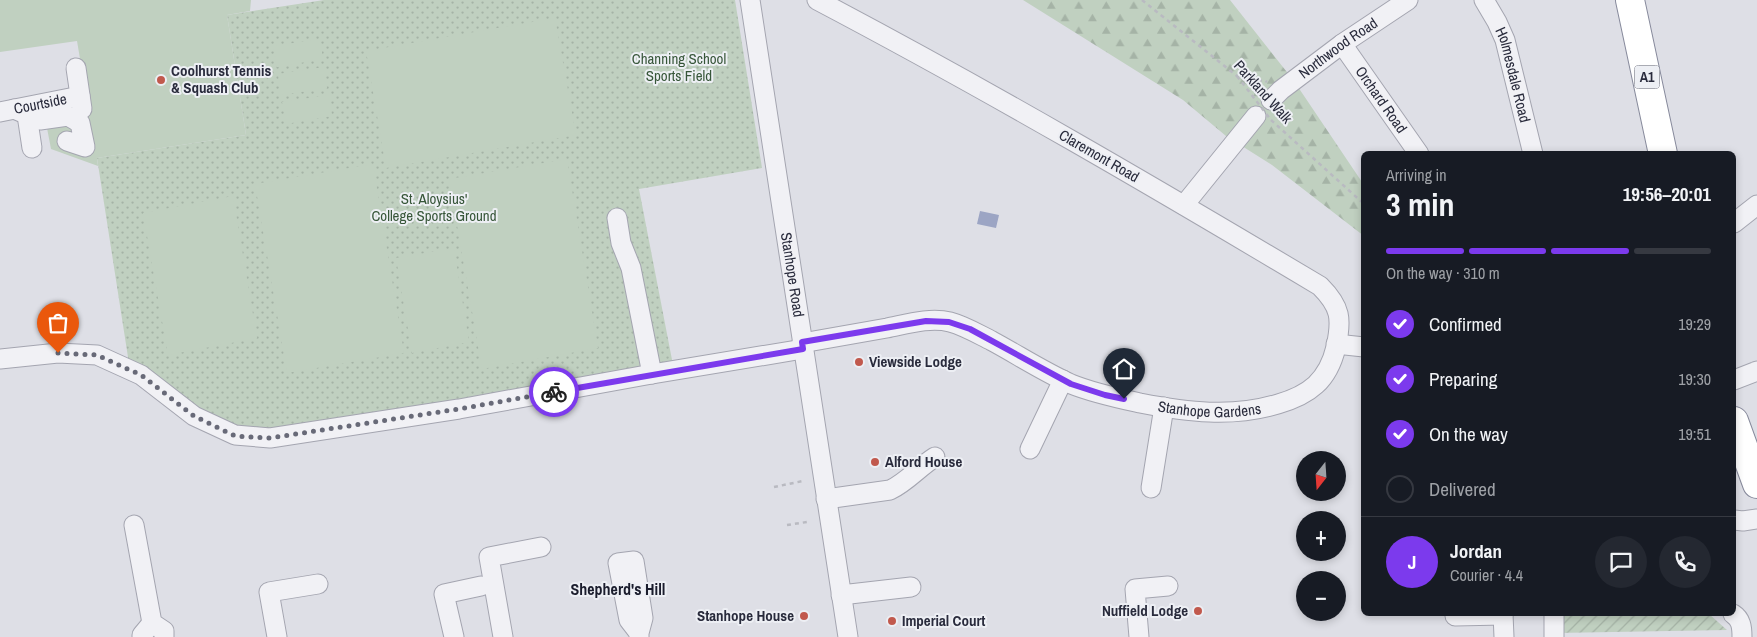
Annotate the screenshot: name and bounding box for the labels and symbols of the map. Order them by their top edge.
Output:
street label: Northwood Road [1294,12,1381,83]
street label: Holmesdale Road [1491,24,1536,125]
park label: Channing School Sports Field [632,48,726,86]
street label: Parkland Walk [1229,55,1298,129]
place label: Coolhurst Tennis & Squash Club [171,60,271,98]
street label: Orchard Road [1351,62,1412,137]
road number: A1 [1634,66,1660,88]
marker: Coolhurst Tennis & Squash Club [155,74,167,86]
street label: Courtside [12,88,68,119]
street label: Claremont Road [1055,124,1143,187]
park label: St. Aloysius' College Sports Ground [371,188,497,226]
street label: Stanhope Road [776,231,810,319]
pin [37,302,79,353]
pin [1103,348,1145,399]
place label: Viewside Lodge [869,351,962,372]
marker: Viewside Lodge [853,356,865,368]
courier [529,367,579,417]
street label: Stanhope Gardens [1157,395,1263,422]
place label: Alford House [885,451,962,472]
north arrow [1296,451,1346,501]
marker: Alford House [869,456,881,468]
district label: Shepherd's Hill [571,578,666,600]
place label: Nuffield Lodge [1102,600,1188,621]
place label: Stanhope House [697,605,794,626]
marker: Nuffield Lodge [1192,605,1204,617]
marker: Stanhope House [798,610,810,622]
place label: Imperial Court [902,610,985,631]
marker: Imperial Court [886,615,898,627]

